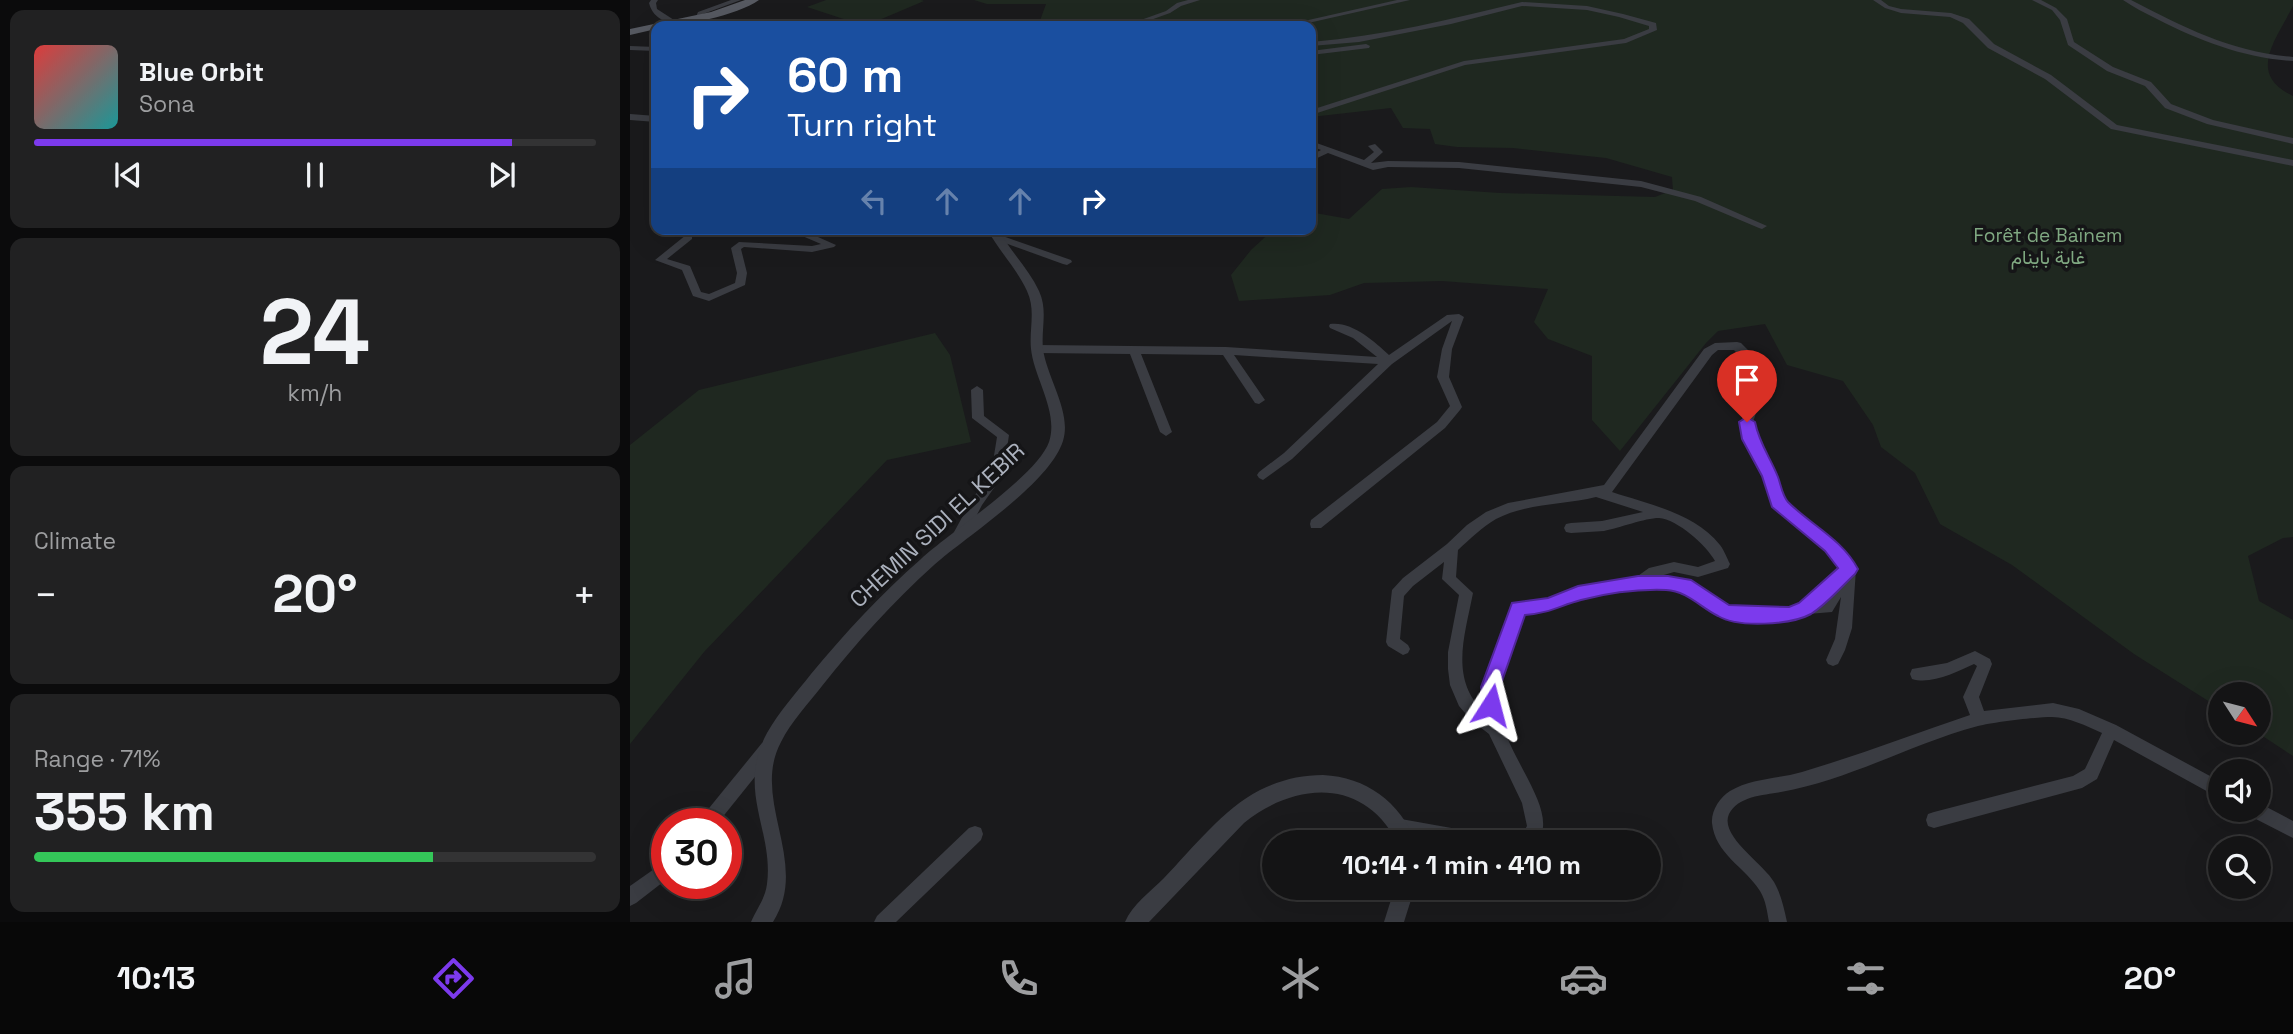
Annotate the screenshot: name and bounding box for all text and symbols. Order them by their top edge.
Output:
text: 60 m [787,44,903,106]
icon: right [672,49,763,140]
text: Blue Orbit [139,55,264,89]
text: Sona [139,89,195,119]
text: Turn right [787,105,937,145]
icon: previous [109,156,147,194]
icon: pause [296,156,334,194]
icon: next [483,156,521,194]
icon: left [855,182,893,220]
icon: ahead [928,182,966,220]
icon: ahead [1001,182,1039,220]
icon: right [1074,182,1112,220]
park label: Forêt de Baïnem غابة باينام [1974,223,2122,270]
text: 24 [260,274,370,391]
pin [1717,350,1777,422]
icon: arrive [1728,361,1766,399]
text: km/h [288,378,342,408]
street label: CHEMIN SIDI EL KEBIR [843,436,1031,614]
text: Climate [34,526,116,556]
text: 20° [272,561,358,627]
text: − [34,571,58,619]
text: + [572,571,596,619]
position arrow [1454,668,1528,742]
north arrow [2208,682,2272,746]
map controls [2208,682,2271,899]
text: Range · 71% [34,744,160,774]
button: sound [2208,759,2271,822]
text: 355 km [34,779,215,845]
speed limit sign: 30 [651,808,742,899]
button: search [2208,836,2271,899]
text: 10:14 · 1 min · 410 m [1342,848,1581,882]
icon: directions [429,954,478,1003]
icon: music [711,954,760,1003]
icon: phone [994,954,1043,1003]
icon: climate [1276,954,1325,1003]
icon: car [1559,954,1608,1003]
icon: filters [1841,954,1890,1003]
text: 10:13 [117,958,195,998]
text: 20° [2124,958,2176,998]

